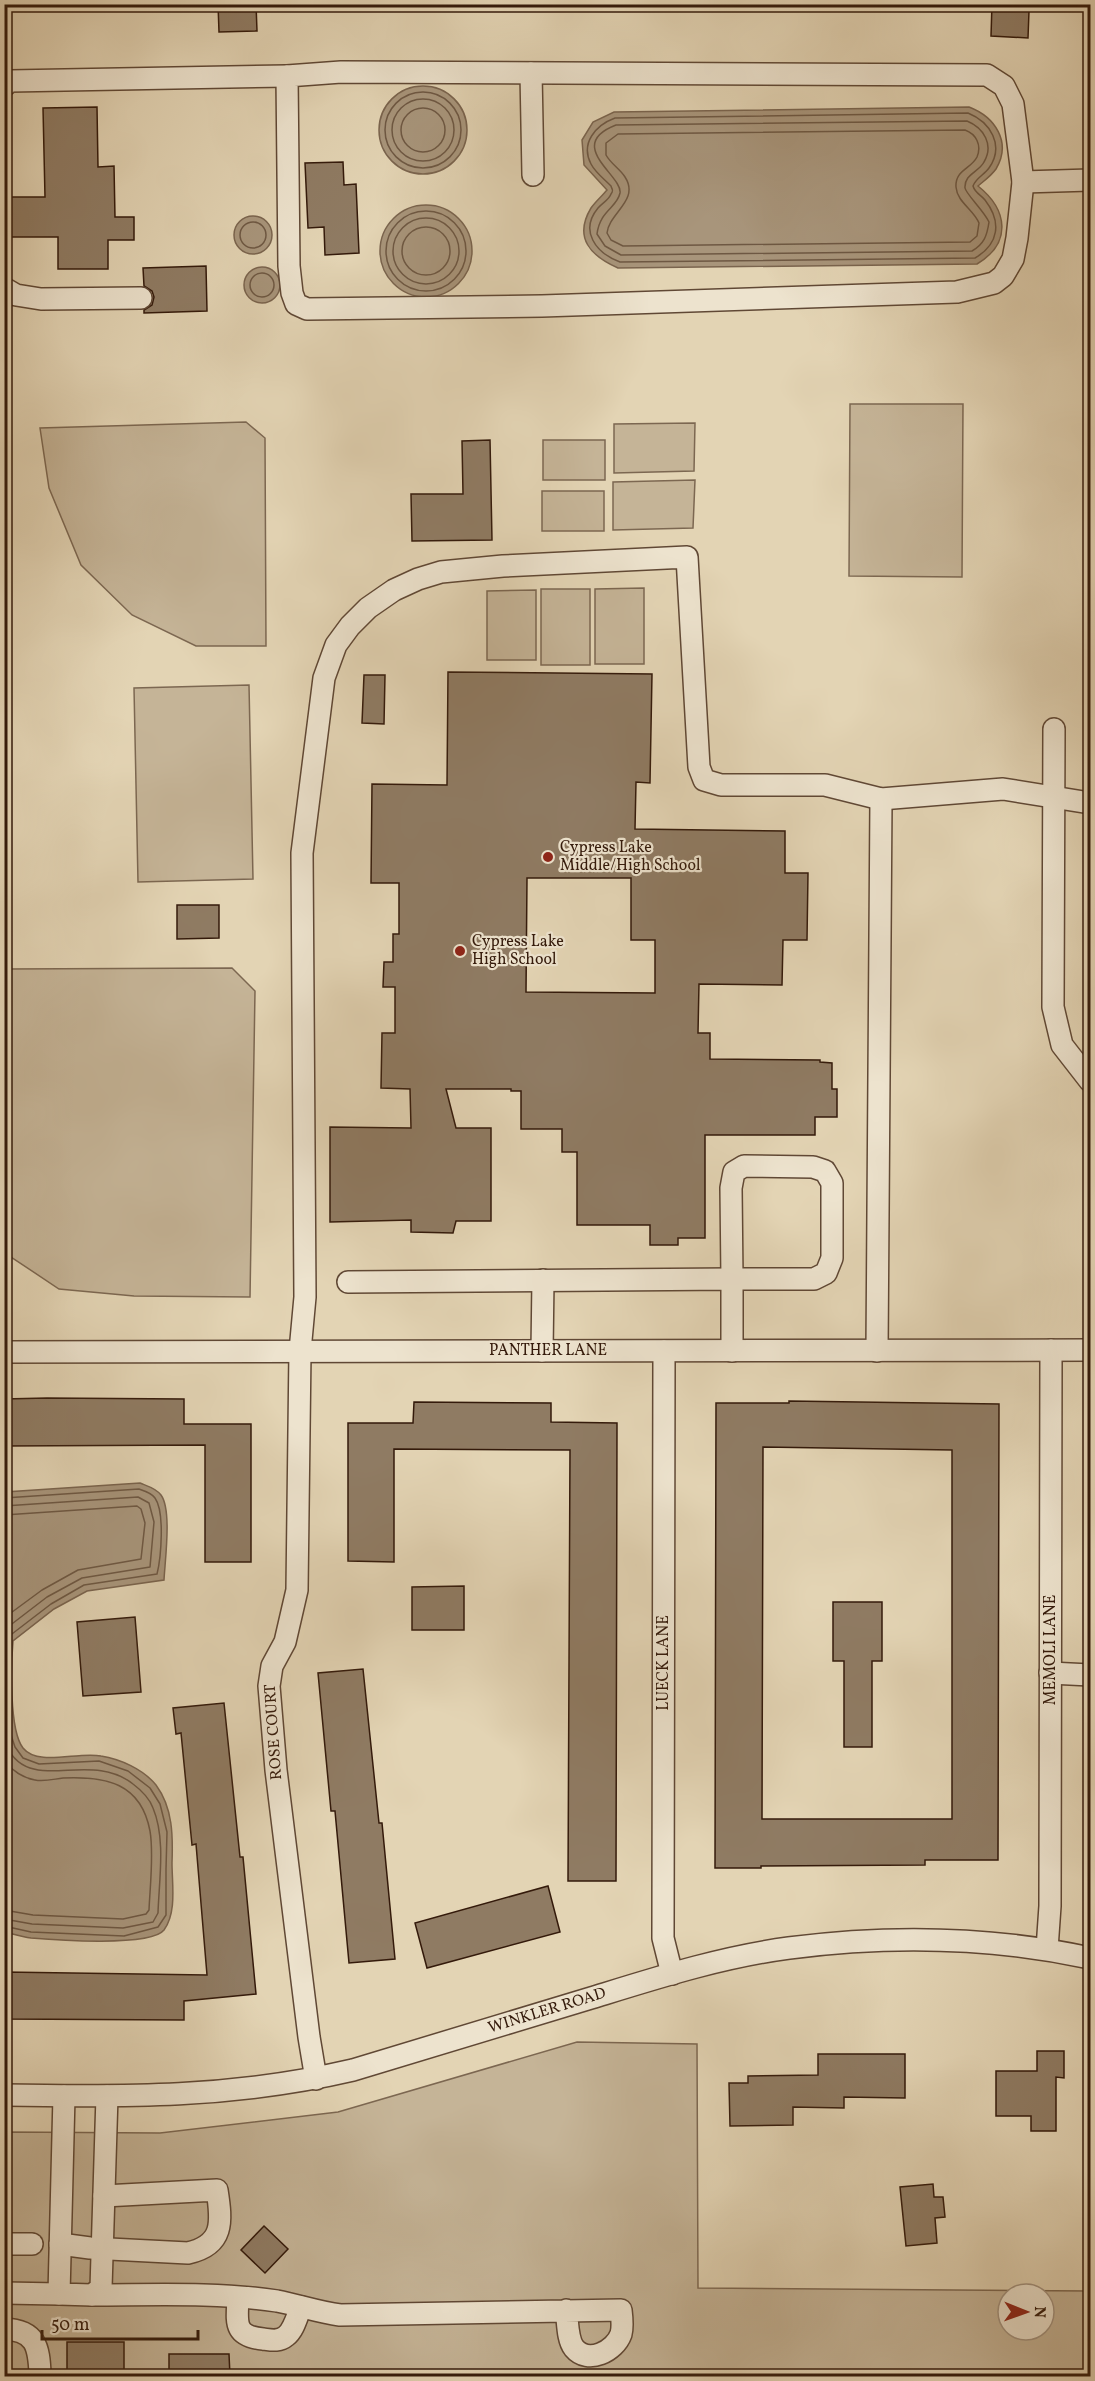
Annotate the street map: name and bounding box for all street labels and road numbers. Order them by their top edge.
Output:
street label: PANTHER LANE [489,1340,607,1362]
street label: MEMOLI LANE [1040,1595,1062,1705]
street label: LUECK LANE [653,1615,675,1711]
street label: ROSE COURT [260,1683,288,1781]
street label: WINKLER ROAD [485,1982,609,2039]

